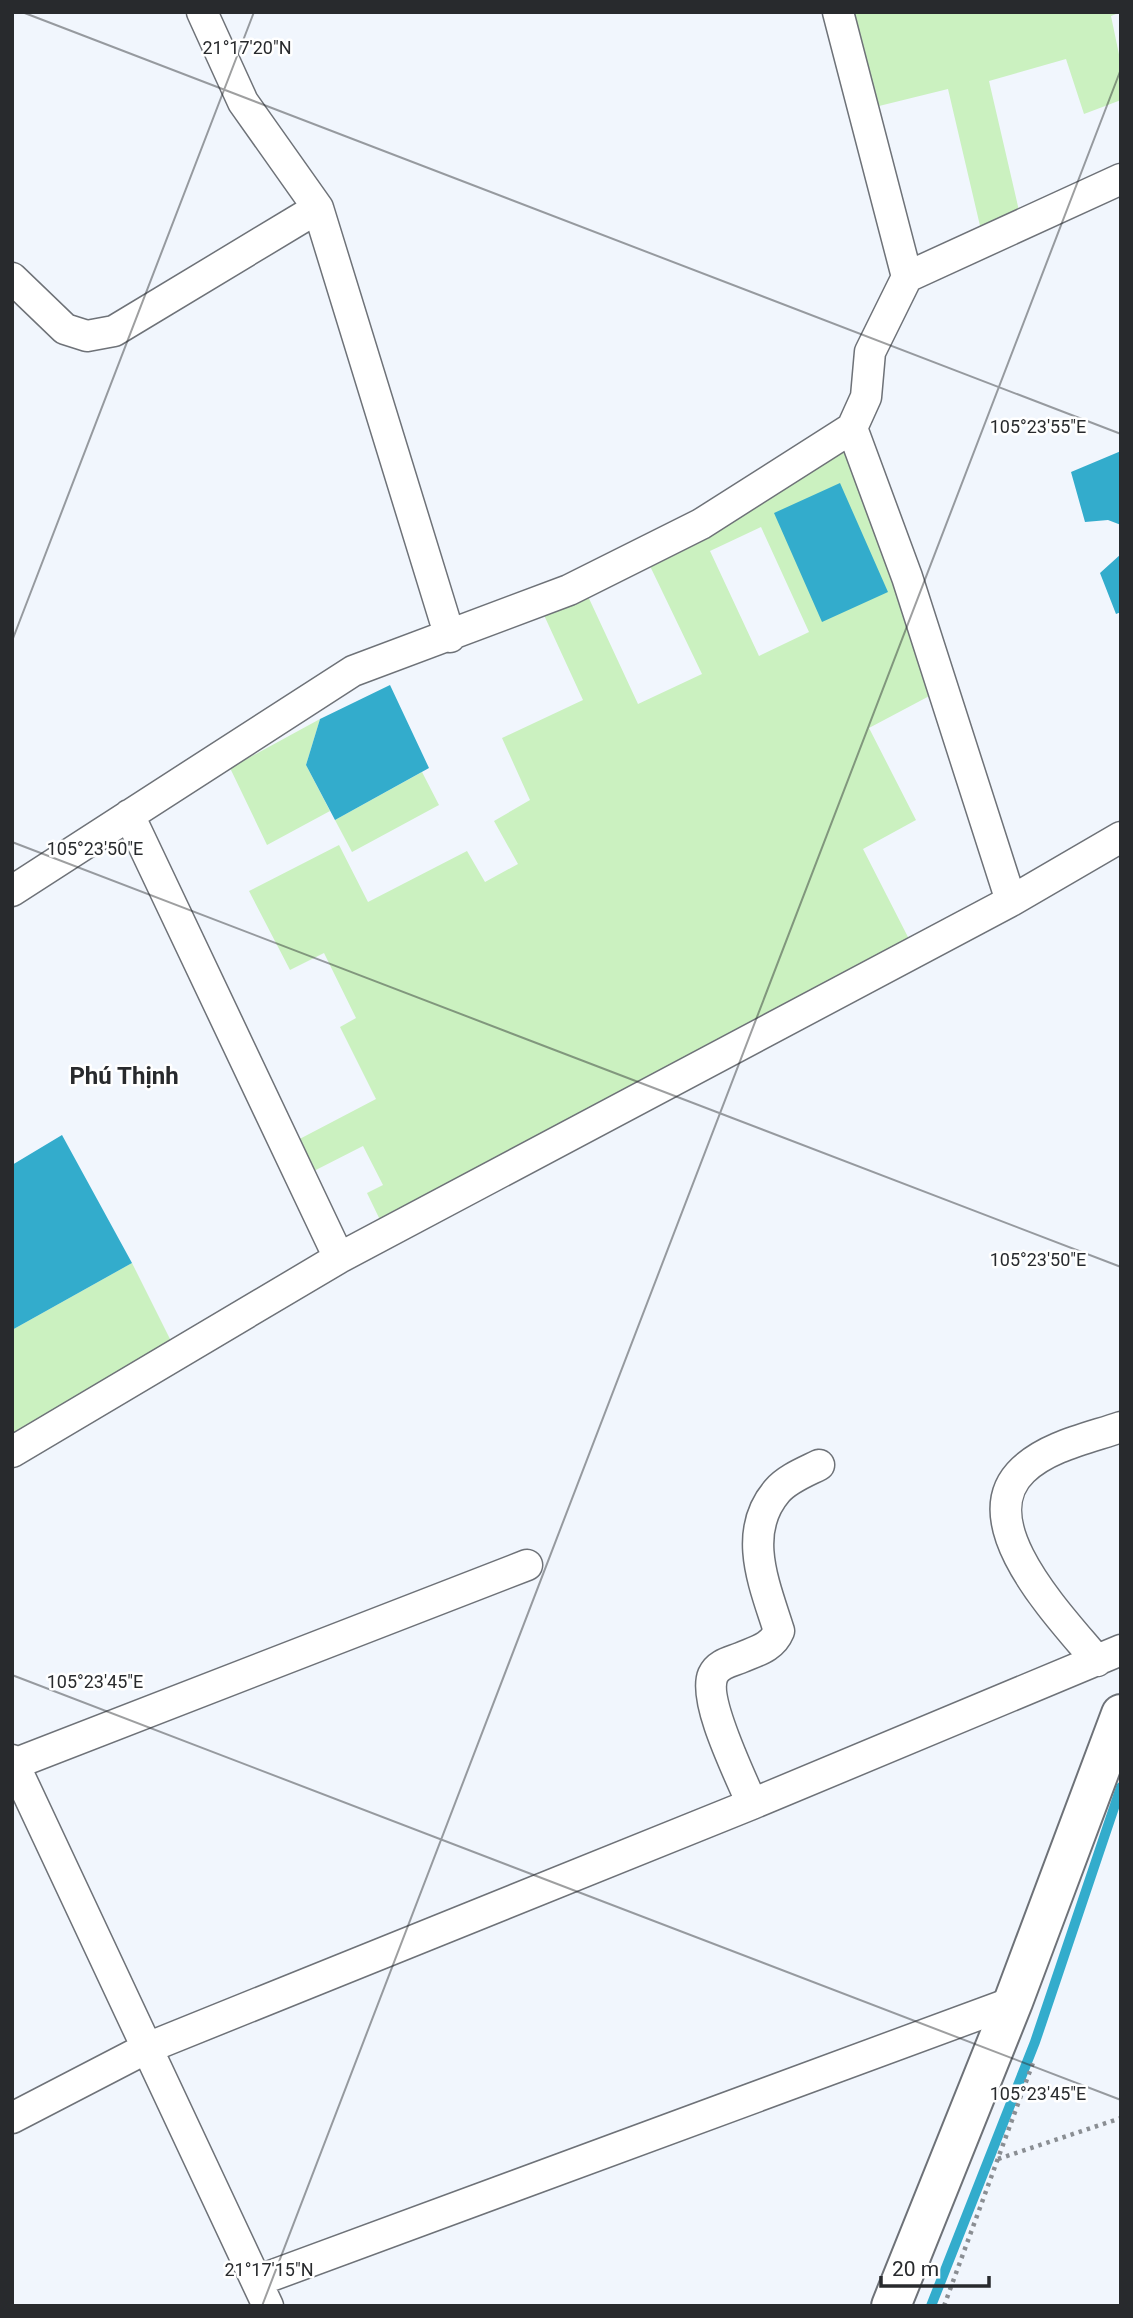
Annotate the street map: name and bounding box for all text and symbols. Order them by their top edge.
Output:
text: 21°17'20"N [202,37,292,58]
text: 105°23'55"E [990,416,1086,437]
text: 105°23'50"E [47,838,143,859]
district label: Phú Thịnh [69,1062,179,1090]
text: 105°23'50"E [990,1249,1086,1270]
text: 105°23'45"E [47,1671,143,1692]
text: 105°23'45"E [990,2083,1086,2104]
scale bar [881,2244,990,2288]
text: 20 m [892,2257,939,2281]
text: 21°17'15"N [224,2259,314,2280]

